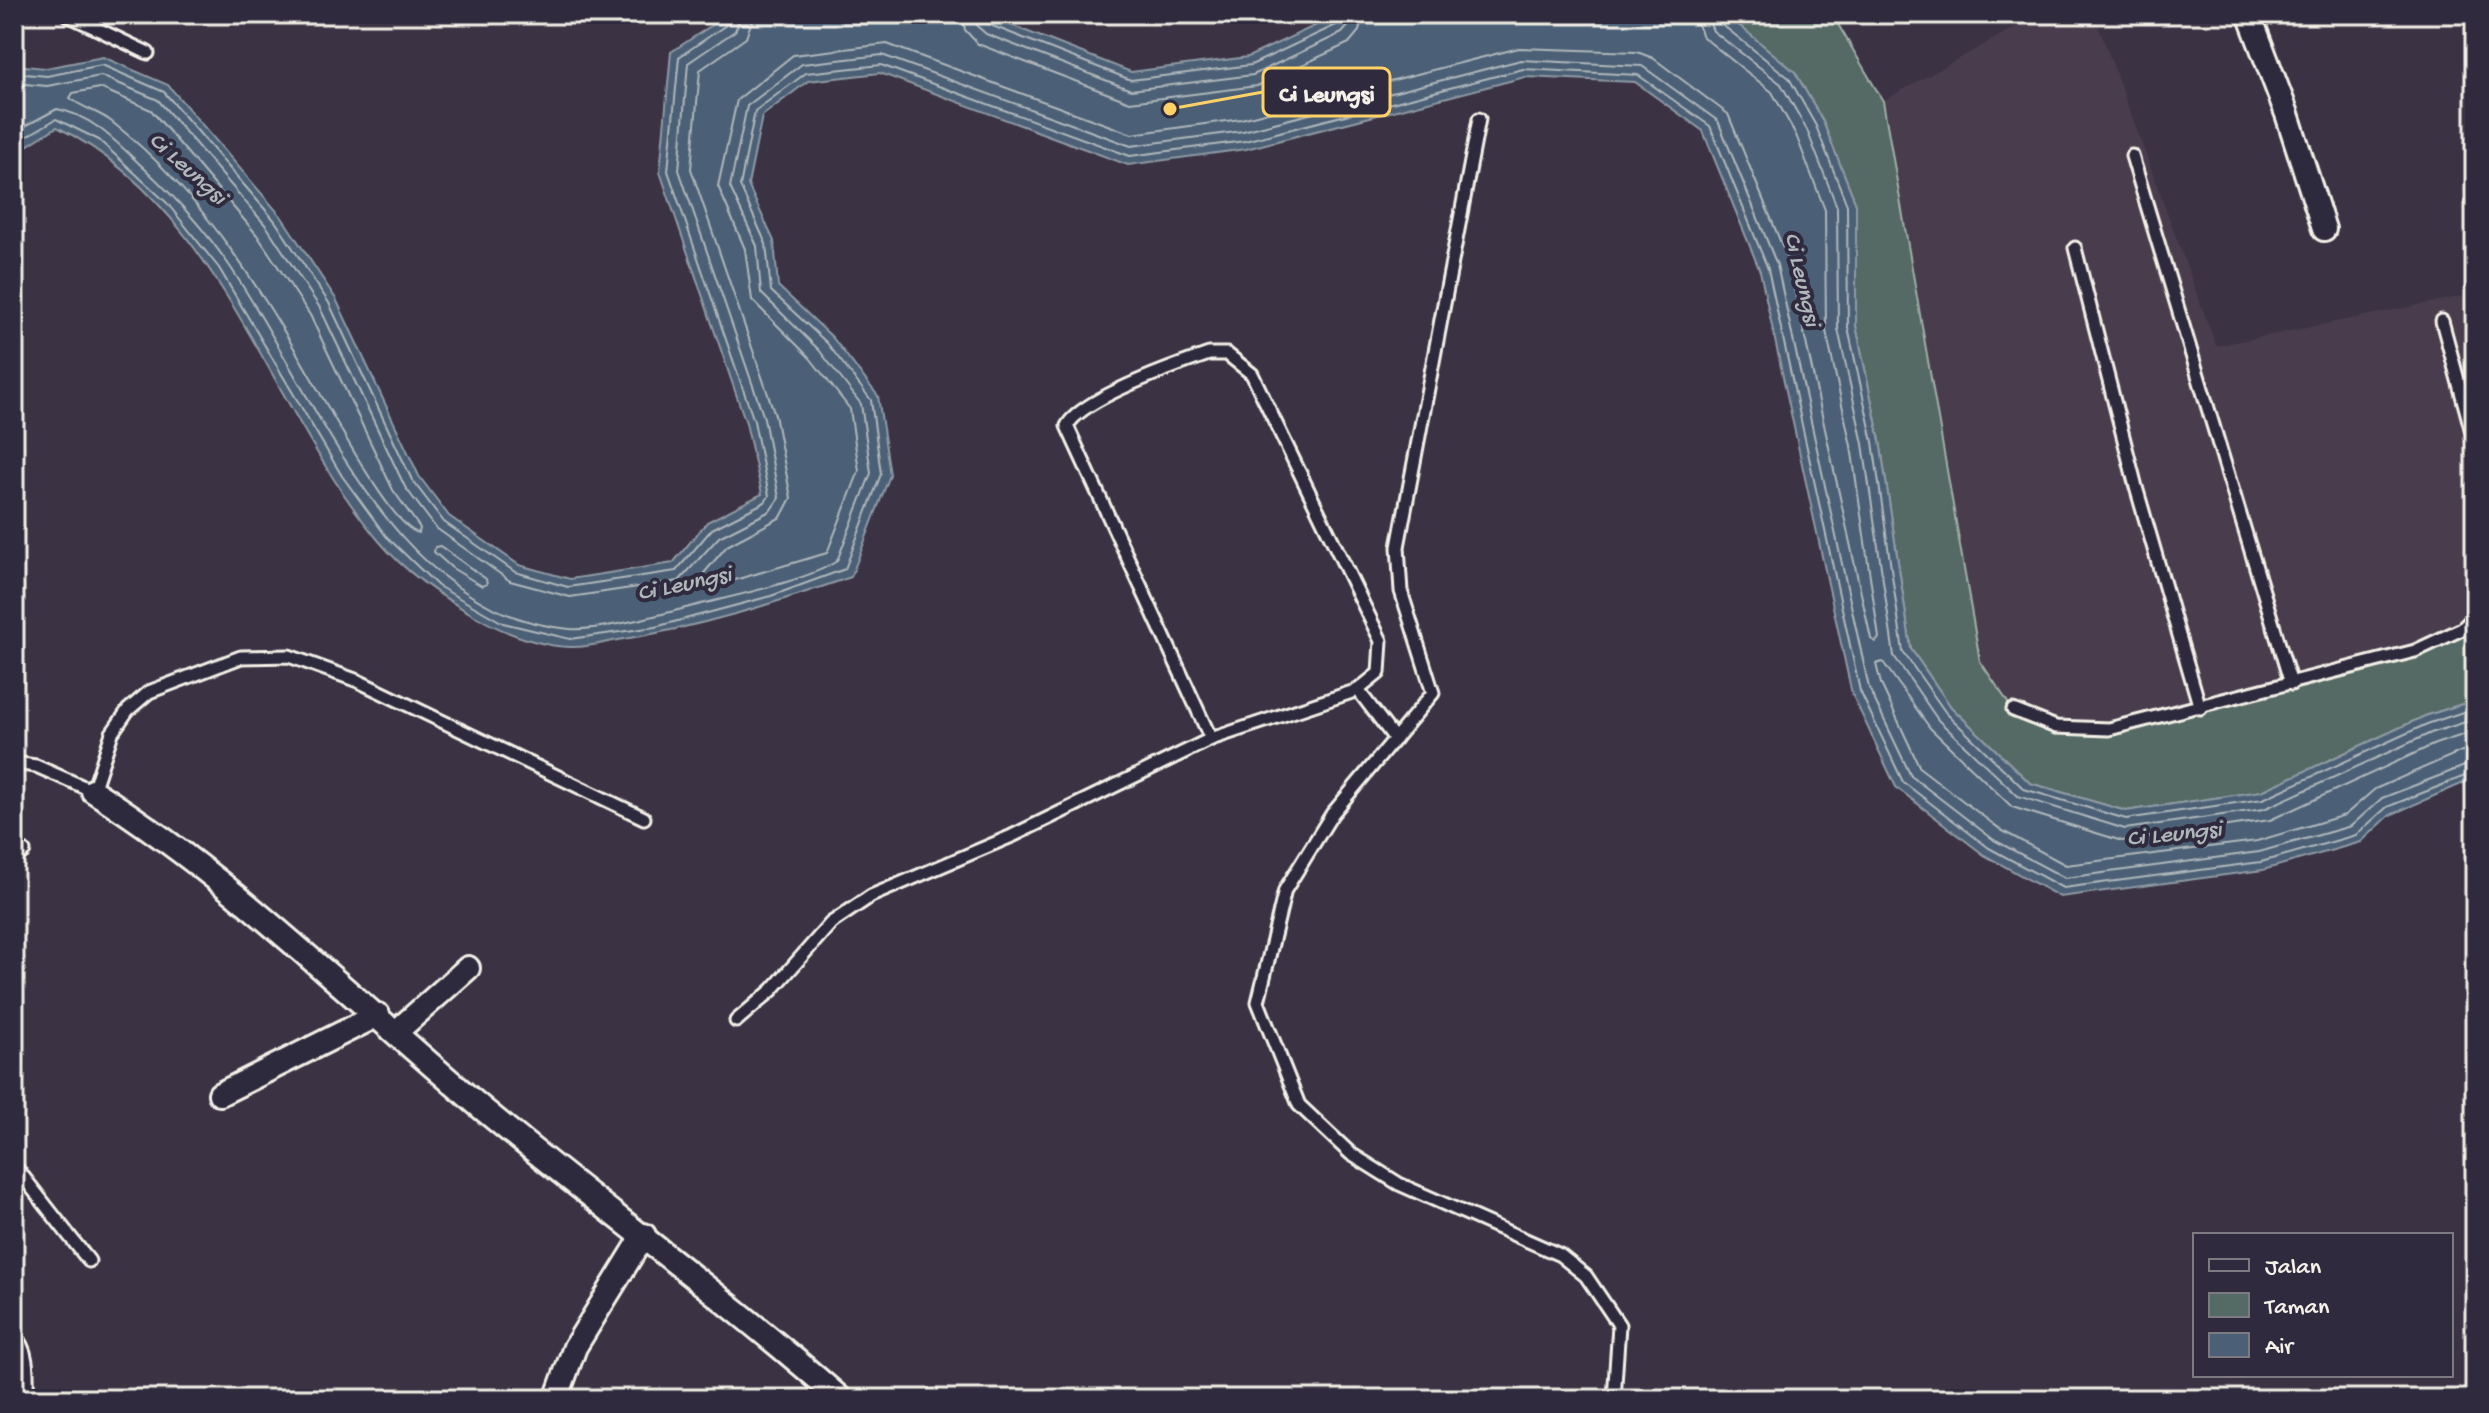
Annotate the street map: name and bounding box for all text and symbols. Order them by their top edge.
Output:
callout: Ci Leungsi [1263,68,1390,116]
text: Ci Leungsi [1279,82,1375,111]
water label: Ci Leungsi [141,127,234,214]
water label: Ci Leungsi [1776,230,1826,332]
water label: Ci Leungsi [635,561,737,610]
water label: Ci Leungsi [2125,816,2226,855]
legend [2193,1233,2453,1377]
text: Jalan [2265,1254,2322,1283]
text: Taman [2263,1294,2330,1323]
text: Air [2265,1334,2295,1363]

